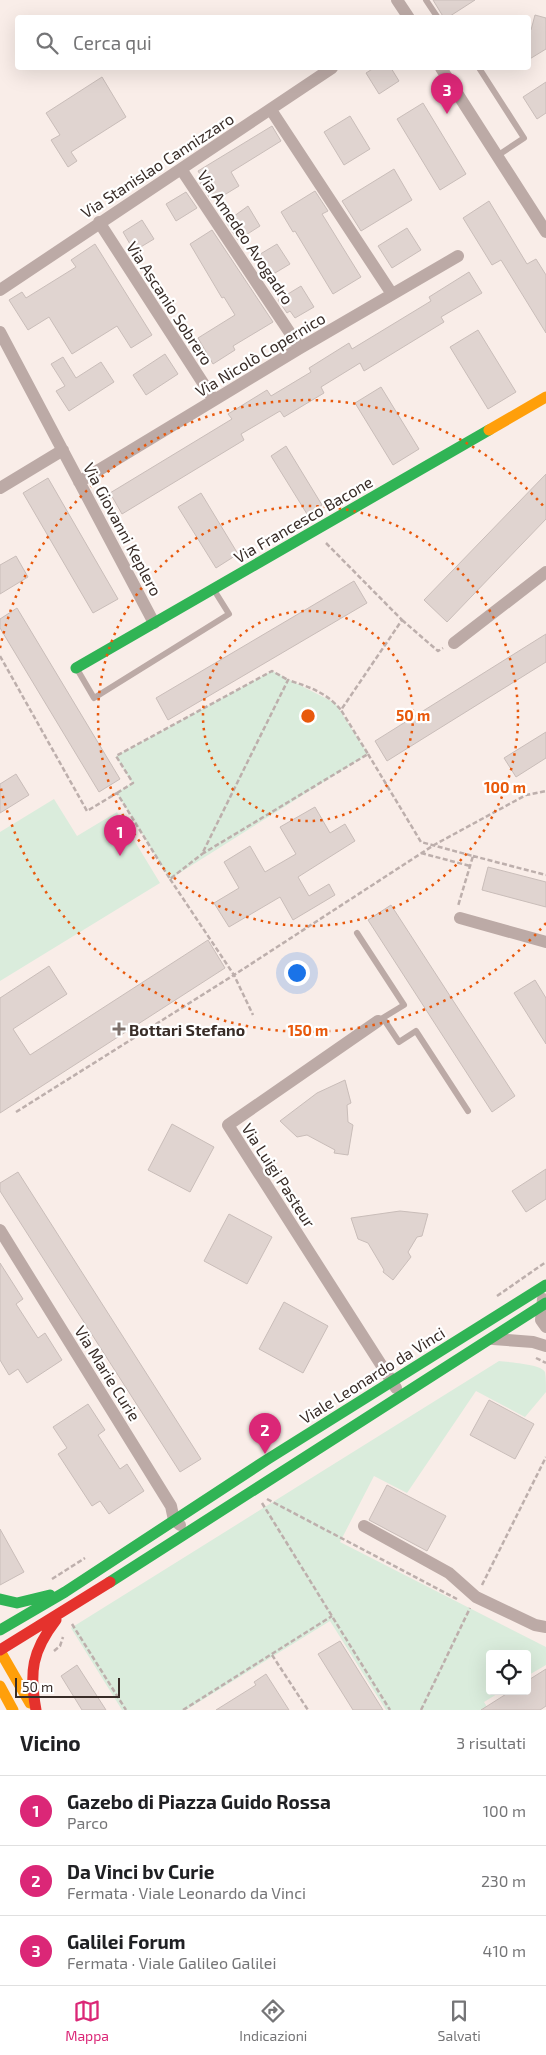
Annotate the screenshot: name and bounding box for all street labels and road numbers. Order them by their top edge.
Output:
street label: Via Stanislao Cannizzaro [77,108,237,222]
street label: Via Amedeo Avogadro [194,166,298,308]
street label: Via Ascanio Sobrero [123,238,217,368]
street label: Via Nicolò Copernico [192,308,328,400]
street label: Via Giovanni Keplero [80,459,166,599]
street label: Via Francesco Bacone [230,472,376,566]
street label: Via Luigi Pasteur [238,1119,320,1231]
street label: Via Marie Curie [71,1322,145,1424]
street label: Viale Leonardo da Vinci [296,1323,448,1427]

